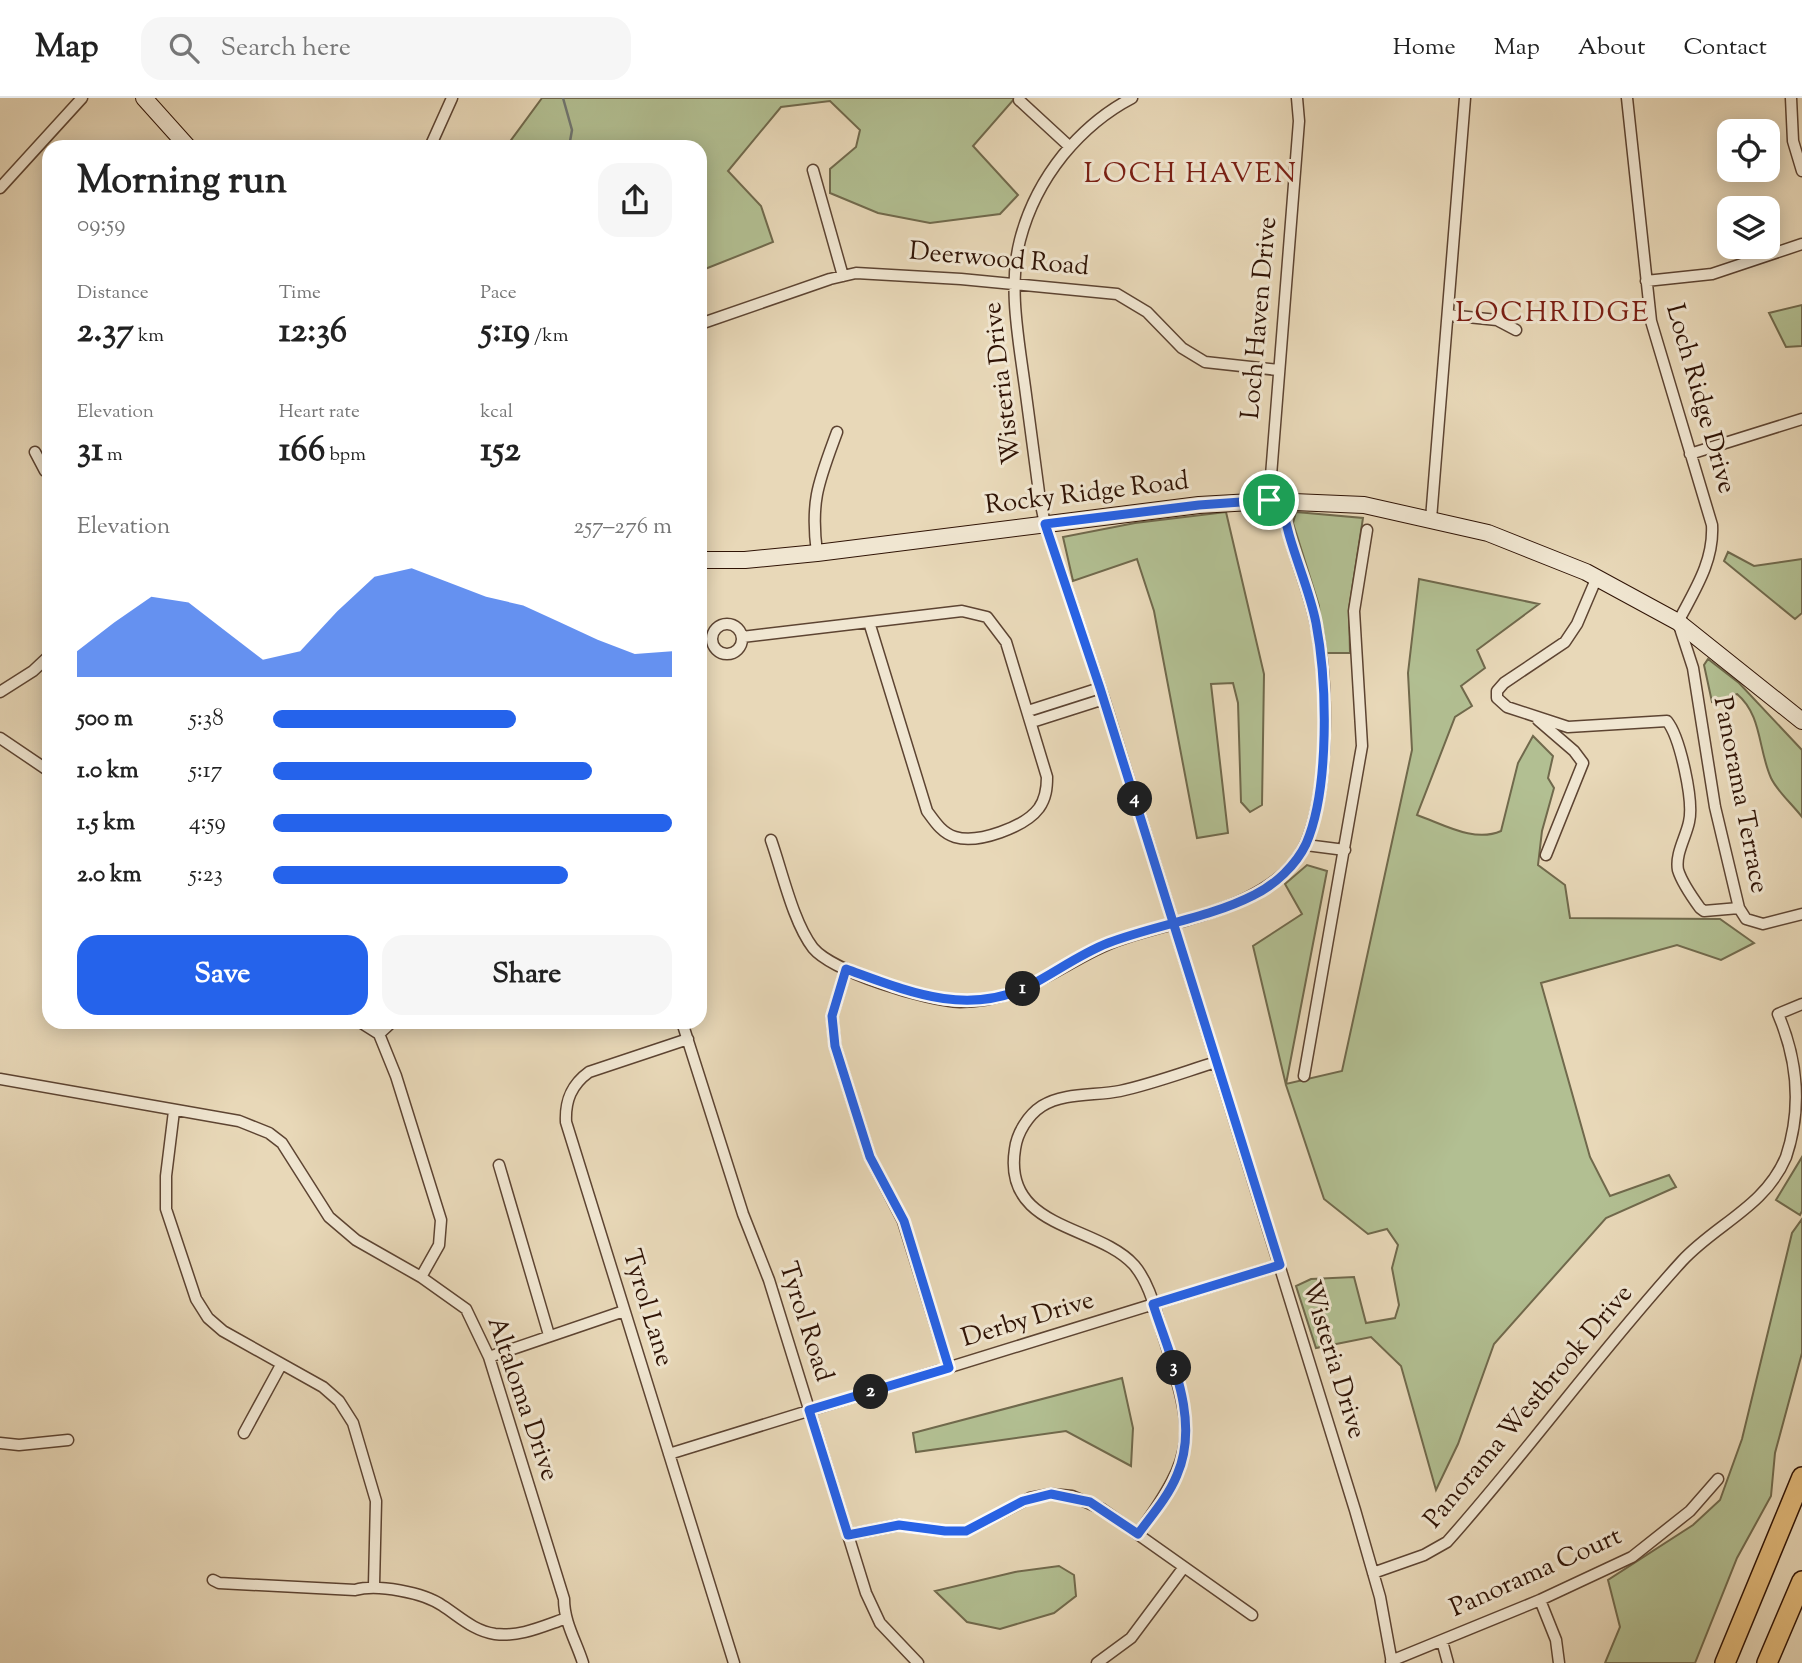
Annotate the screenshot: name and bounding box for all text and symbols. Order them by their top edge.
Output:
search box [141,17,631,80]
text: Map [35,24,99,72]
icon: search [165,29,203,67]
text: Search here [221,30,351,67]
text: Home [1393,31,1456,65]
text: Map [1494,31,1540,65]
text: About [1578,31,1645,65]
text: Contact [1683,31,1767,65]
map controls [1717,119,1780,259]
button: locate [1717,119,1780,182]
district label: LOCH HAVEN [1084,155,1298,195]
text: Morning run [77,156,287,210]
button: share [598,163,672,237]
button: layers [1717,196,1780,259]
text: 09:59 [77,209,125,242]
street label: Loch Haven Drive [1233,215,1287,421]
street label: Deerwood Road [908,234,1091,286]
text: Distance [77,280,149,307]
text: Time [279,280,321,307]
text: Pace [480,280,517,307]
district label: LOCHRIDGE [1456,294,1650,334]
street label: Wisteria Drive [975,300,1031,466]
street label: Loch Ridge Drive [1655,300,1745,498]
text: 2.37 [77,307,134,358]
text: 12:36 [279,307,347,358]
text: 5:19 [480,307,530,358]
text: km [134,323,164,350]
text: /km [530,323,568,350]
text: Elevation [77,399,154,426]
text: Heart rate [279,399,360,426]
text: kcal [480,399,513,426]
text: 31 [77,426,103,477]
text: 166 [279,426,325,477]
text: 152 [480,426,521,477]
text: m [103,442,123,469]
text: bpm [325,442,366,469]
street label: Rocky Ridge Road [983,463,1191,525]
pin [1239,470,1299,530]
icon: arrive [1250,481,1288,519]
text: Elevation [77,511,170,544]
text: 257–276 m [573,511,672,544]
street label: Panorama Terrace [1703,694,1777,896]
text: 500 m [77,703,133,736]
text: 5:38 [189,703,224,736]
text: 1.0 km [77,755,139,788]
text: 5:17 [189,755,222,788]
pin: 4 [1118,782,1152,816]
text: 4 [1130,785,1139,812]
text: 1.5 km [77,807,135,840]
text: 4:59 [189,807,226,840]
text: 2.0 km [77,859,142,892]
text: 5:23 [189,859,223,892]
button: Save [77,935,368,1015]
button: Share [382,935,672,1015]
pin: 1 [1006,972,1040,1006]
text: 1 [1019,975,1026,1002]
street label: Tyrol Lane [612,1245,682,1371]
street label: Tyrol Road [768,1257,842,1387]
street label: Wisteria Drive [1291,1277,1375,1443]
street label: Panorama Westbrook Drive [1416,1277,1642,1537]
street label: Derby Drive [957,1282,1099,1358]
street label: Altaloma Drive [477,1312,567,1486]
pin: 3 [1156,1350,1192,1386]
text: 3 [1170,1354,1177,1381]
pin: 2 [854,1374,888,1410]
text: 2 [866,1378,875,1405]
street label: Panorama Court [1444,1519,1628,1627]

